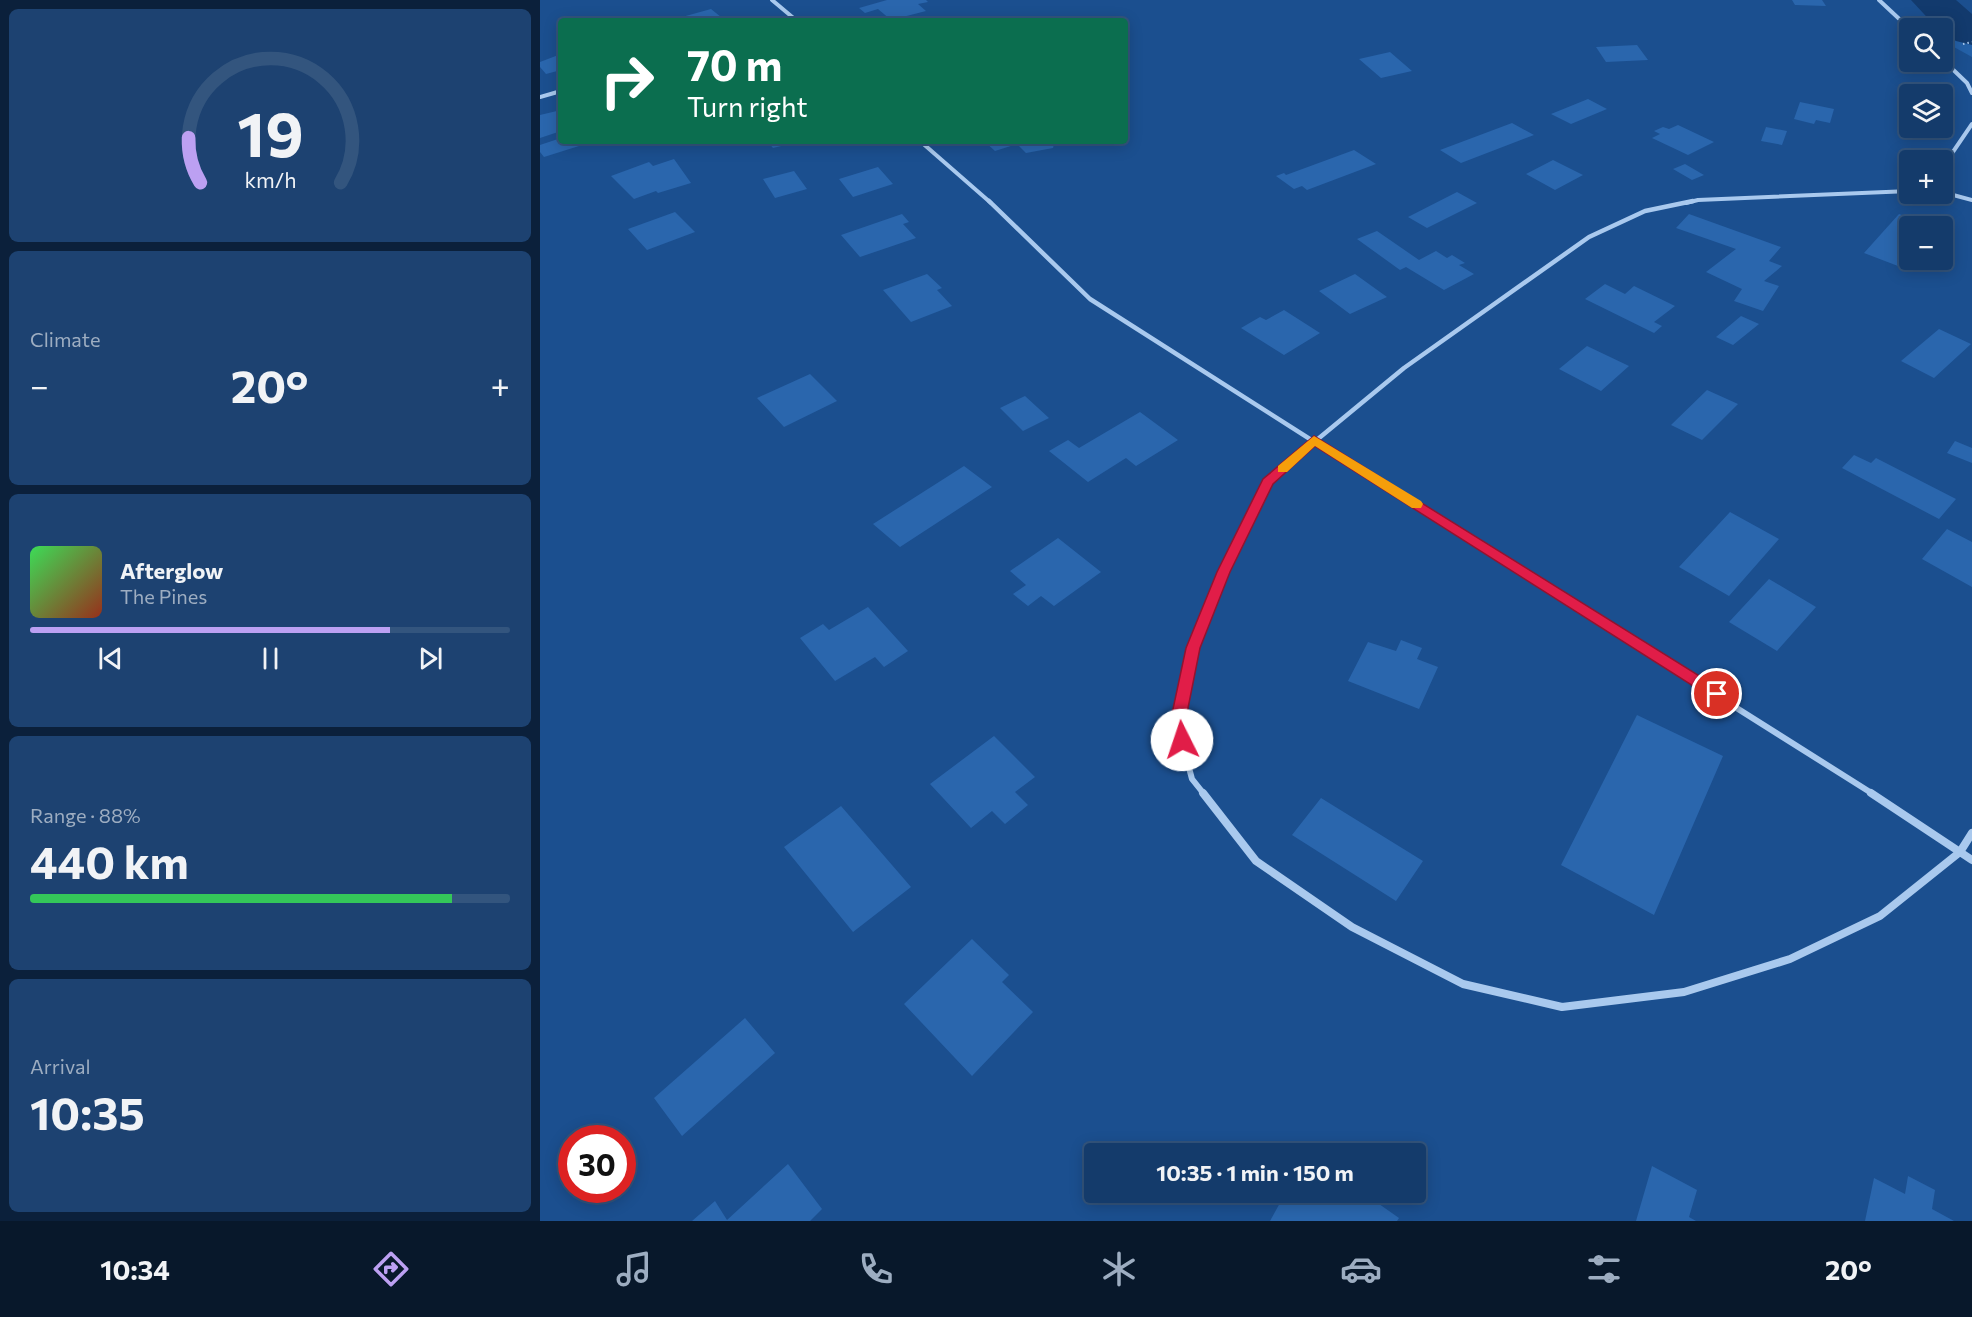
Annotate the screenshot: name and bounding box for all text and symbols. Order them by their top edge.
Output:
map controls [1899,18,1953,270]
button: search [1899,18,1953,72]
text: 70 m [687,38,782,90]
icon: right [588,42,666,120]
button: layers [1899,84,1953,138]
text: Turn right [687,90,807,123]
text: 19 [237,94,303,170]
button: + [1899,150,1953,204]
text: km/h [244,166,296,192]
button: − [1899,216,1953,270]
text: Climate [30,327,100,351]
text: 20° [231,357,309,412]
text: − [30,364,49,405]
text: + [491,364,510,405]
text: Afterglow [120,557,223,584]
text: The Pines [120,584,207,608]
icon: previous [94,642,127,675]
icon: pause [254,642,287,675]
icon: next [414,642,447,675]
pin [1691,668,1742,719]
icon: arrive [1700,677,1733,710]
position arrow [1150,708,1214,772]
text: Range · 88% [30,803,141,827]
text: 440 km [30,833,189,888]
text: Arrival [30,1054,91,1078]
text: 10:35 [30,1084,145,1139]
speed limit sign: 30 [558,1125,636,1203]
text: 10:35 · 1 min · 150 m [1156,1159,1354,1186]
icon: directions [370,1248,412,1290]
icon: music [613,1248,655,1290]
icon: phone [855,1248,897,1290]
icon: climate [1098,1248,1140,1290]
icon: car [1340,1248,1382,1290]
icon: filters [1583,1248,1625,1290]
text: 10:34 [100,1253,170,1286]
text: 20° [1825,1253,1872,1286]

